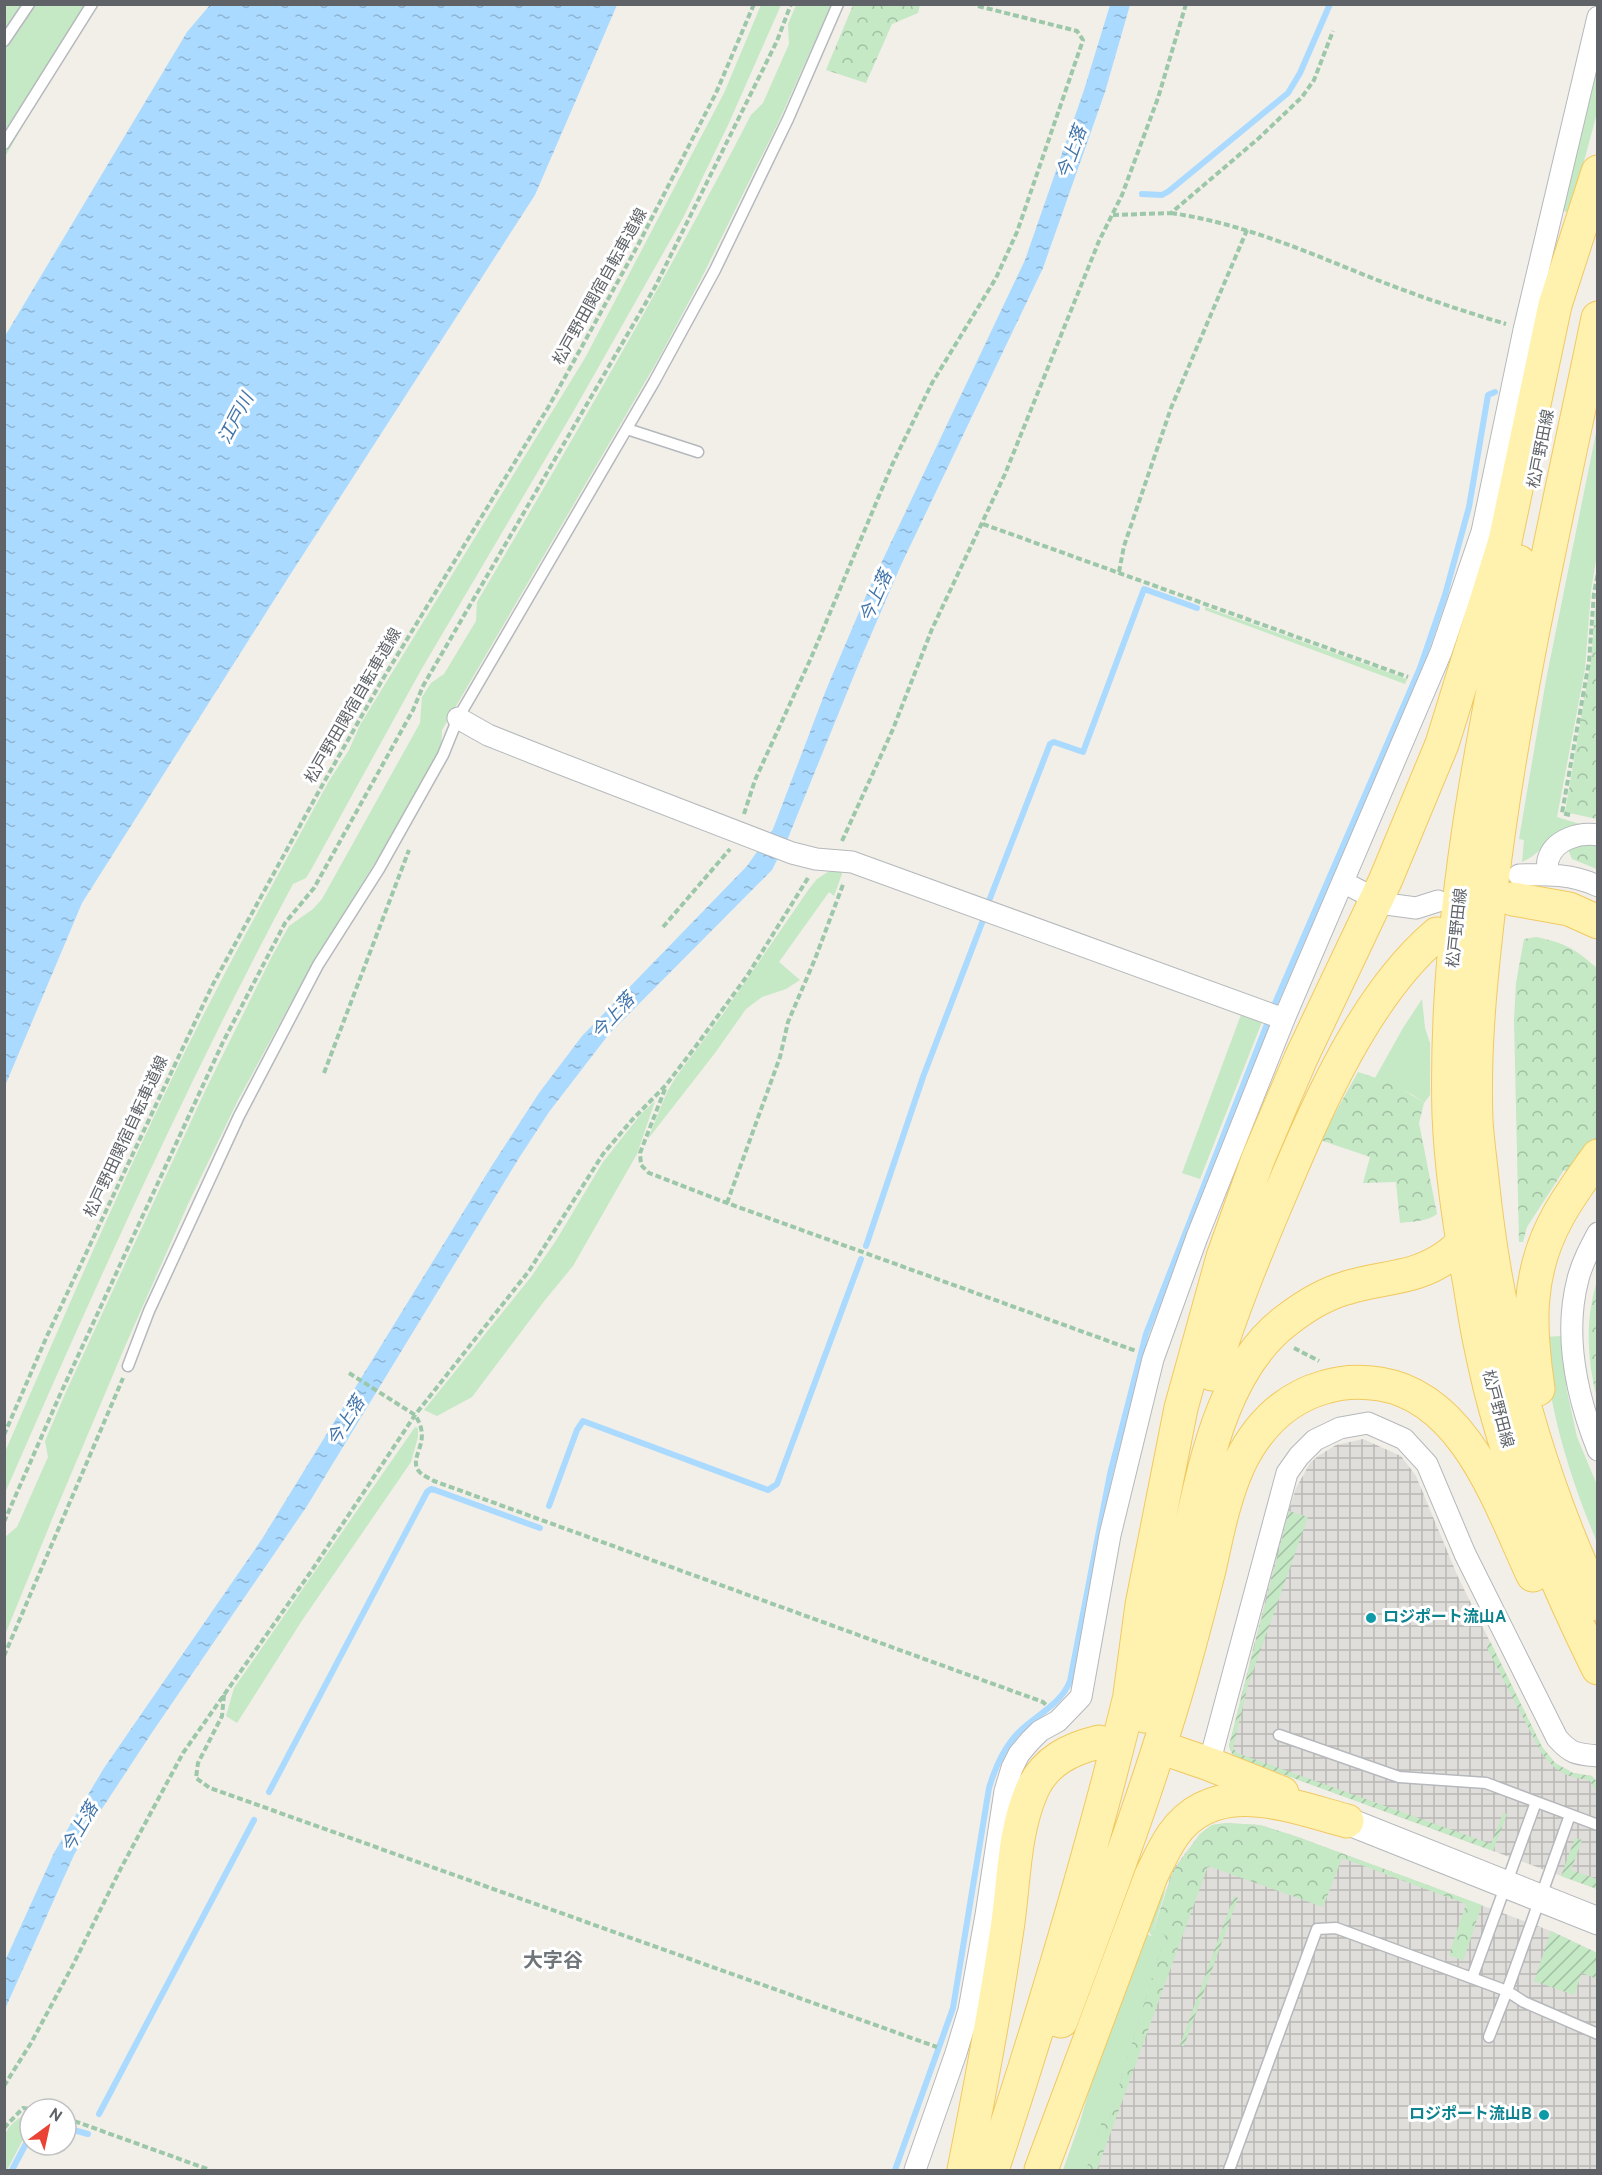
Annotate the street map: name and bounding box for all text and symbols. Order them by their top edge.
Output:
water label: 今上落 [1053,121,1094,182]
street label: 松戸野田関宿自転車道線 [550,205,652,369]
water label: 江戸川 [214,388,261,448]
street label: 松戸野田線 [1525,408,1559,490]
water label: 今上落 [856,565,900,626]
street label: 松戸野田関宿自転車道線 [301,625,407,787]
street label: 松戸野田線 [1444,887,1472,969]
water label: 今上落 [587,987,643,1045]
street label: 松戸野田関宿自転車道線 [81,1053,173,1221]
street label: 松戸野田線 [1477,1368,1517,1450]
water label: 今上落 [323,1390,373,1451]
place label: ロジポート流山A [1383,1608,1506,1628]
marker: ロジポート流山A [1364,1611,1378,1625]
water label: 今上落 [58,1796,106,1857]
district label: 大字谷 [523,1949,583,1975]
north arrow [18,2097,78,2157]
text: N [45,2105,65,2128]
place label: ロジポート流山B [1409,2105,1532,2125]
marker: ロジポート流山B [1537,2108,1551,2122]

